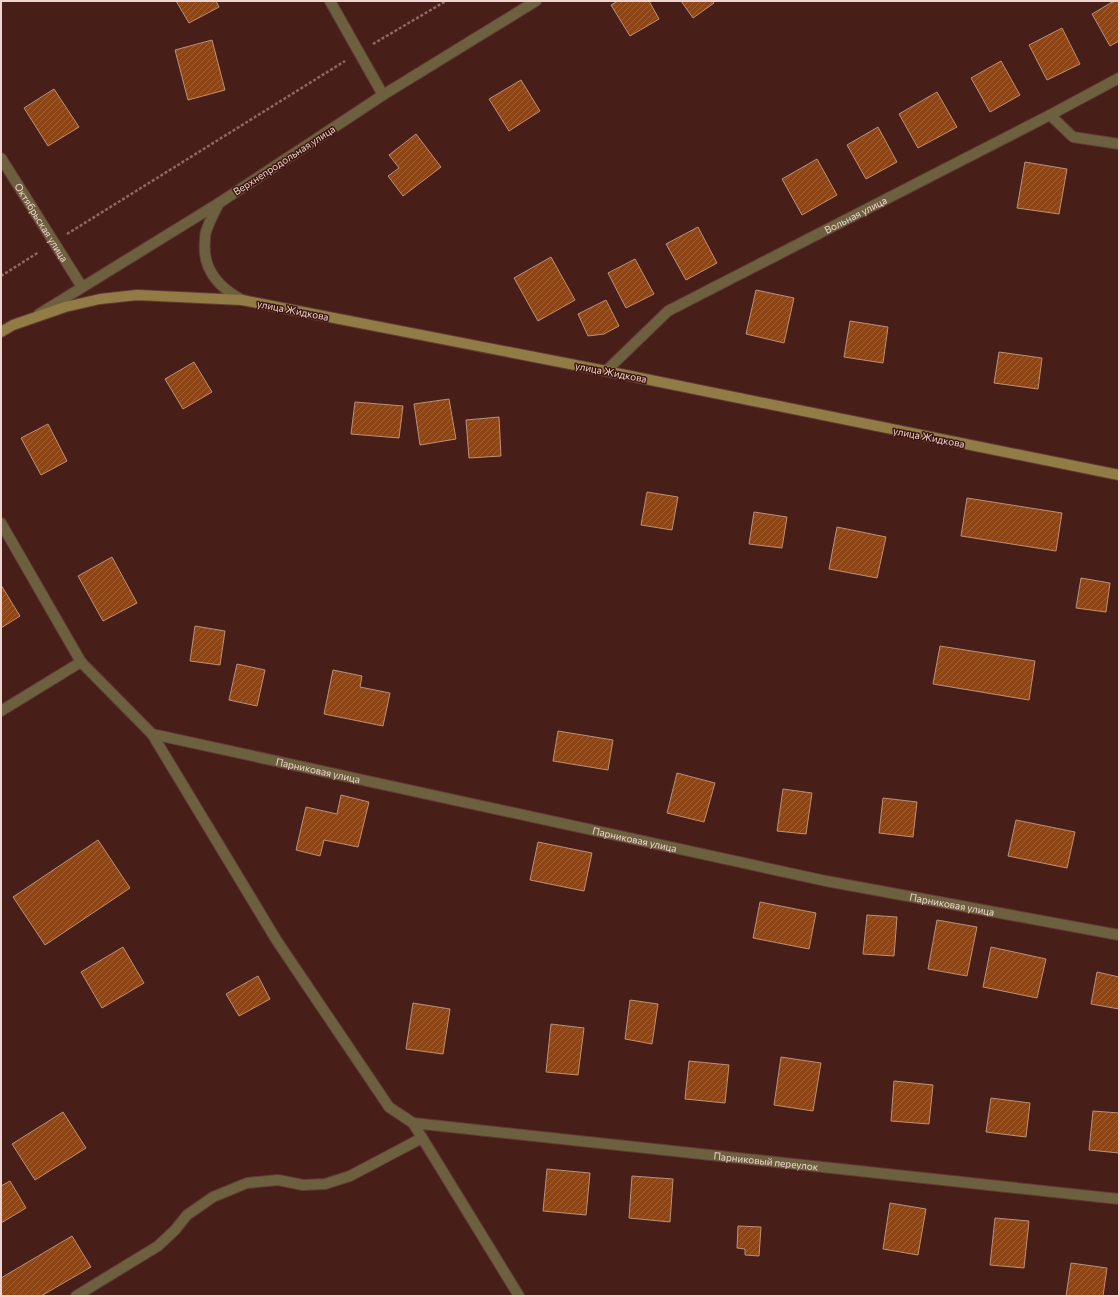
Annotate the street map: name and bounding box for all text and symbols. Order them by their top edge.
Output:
street label: Верхнепродольная улица [231,123,337,197]
street label: Октябрьская улица [12,181,71,264]
street label: Вольная улица [822,194,889,236]
street label: улица Жидкова [256,297,330,323]
street label: улица Жидкова [574,359,648,385]
street label: улица Жидкова [892,424,966,450]
street label: Парниковая улица [275,755,361,785]
street label: Парниковая улица [591,824,678,854]
street label: Парниковая улица [909,891,995,918]
street label: Парниковый переулок [713,1149,820,1173]

